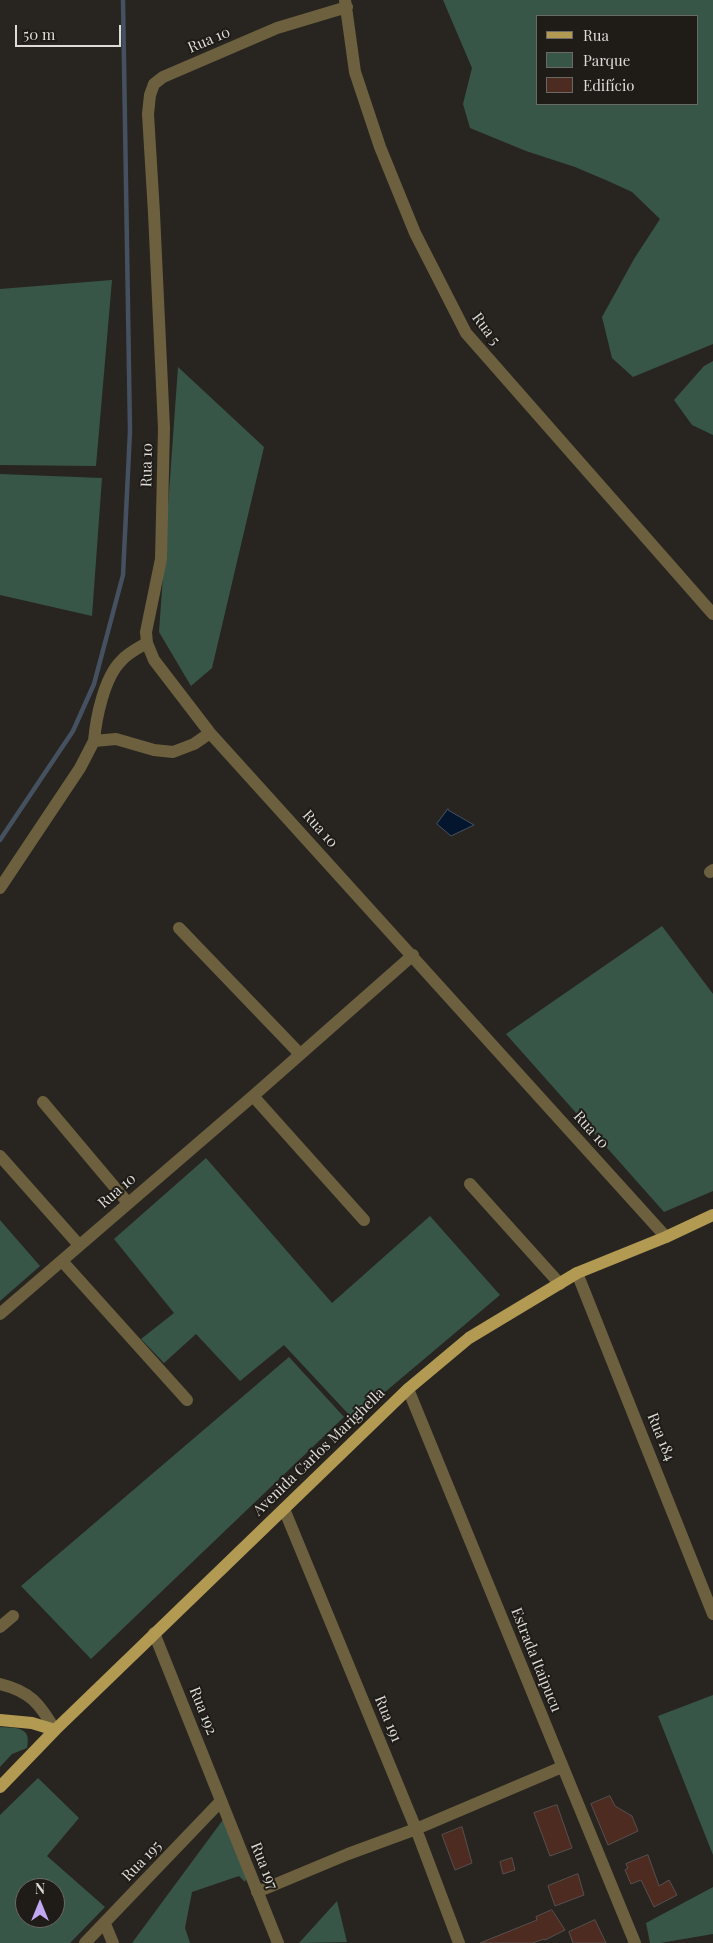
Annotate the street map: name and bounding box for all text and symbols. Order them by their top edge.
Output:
scale bar [18,15,124,47]
legend [536,15,698,105]
street label: Rua 10 [185,23,233,57]
text: 50 m [23,24,55,44]
text: Rua [583,25,609,45]
text: Parque [583,50,630,70]
text: Edifício [583,75,635,95]
street label: Rua 5 [468,309,504,349]
street label: Rua 10 [138,443,156,487]
street label: Rua 10 [299,807,341,851]
street label: Rua 10 [570,1108,612,1152]
street label: Rua 10 [94,1170,140,1212]
street label: Avenida Carlos Marighella [249,1384,389,1520]
street label: Rua 184 [643,1410,679,1464]
street label: Estrada Itaipucu [507,1605,565,1715]
street label: Rua 192 [185,1684,221,1738]
street label: Rua 191 [371,1693,405,1745]
street label: Rua 195 [118,1837,166,1885]
street label: Rua 197 [246,1840,282,1892]
north arrow [15,1878,65,1928]
text: N [35,1879,45,1898]

